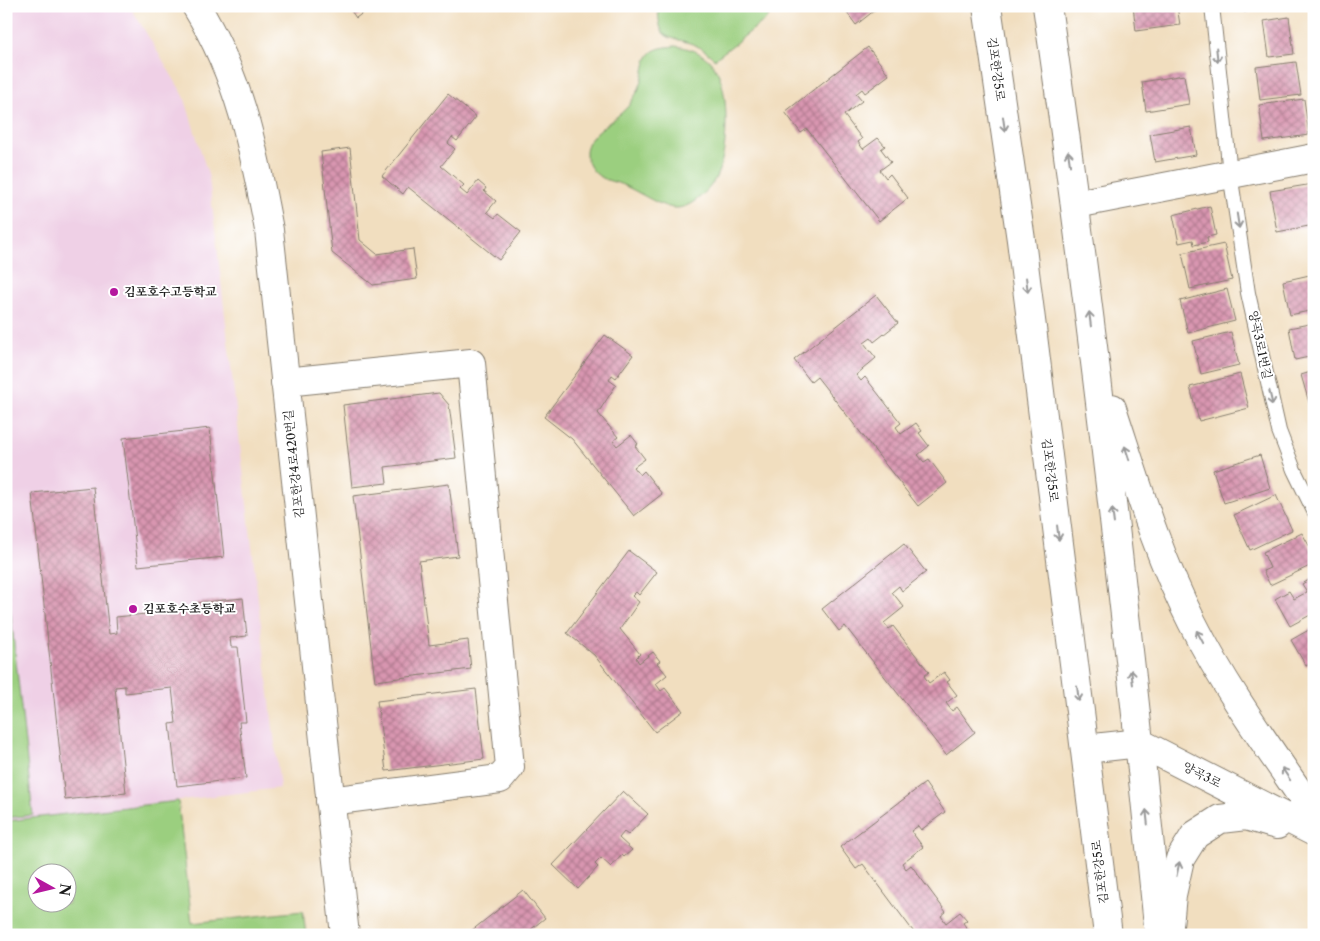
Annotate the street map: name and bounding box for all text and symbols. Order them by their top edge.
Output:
street label: 김포한강5로 [985,36,1008,102]
one-way arrow [1212,46,1222,62]
one-way arrow [999,115,1009,131]
one-way arrow [1064,151,1074,167]
one-way arrow [1233,213,1243,229]
one-way arrow [1022,276,1032,292]
place label: 김포호수고등학교 [124,284,217,299]
marker: 김포호수고등학교 [108,286,120,298]
street label: 양곡3로1번길 [1246,309,1275,381]
one-way arrow [1085,312,1095,328]
one-way arrow [1267,390,1276,406]
street label: 김포한강4로420번길 [280,409,307,519]
street label: 김포한강5로 [1039,437,1062,503]
one-way arrow [1122,446,1131,462]
one-way arrow [1108,508,1118,524]
one-way arrow [1053,524,1063,540]
place label: 김포호수초등학교 [143,601,236,616]
marker: 김포호수초등학교 [127,603,139,615]
one-way arrow [1194,630,1204,644]
one-way arrow [1127,669,1137,685]
one-way arrow [1073,686,1083,702]
street label: 양곡3로 [1180,758,1224,791]
one-way arrow [1281,767,1291,781]
one-way arrow [1142,809,1152,825]
street label: 김포한강5로 [1088,839,1111,905]
one-way arrow [1173,862,1183,878]
north arrow [28,864,78,914]
text: N [55,883,75,897]

